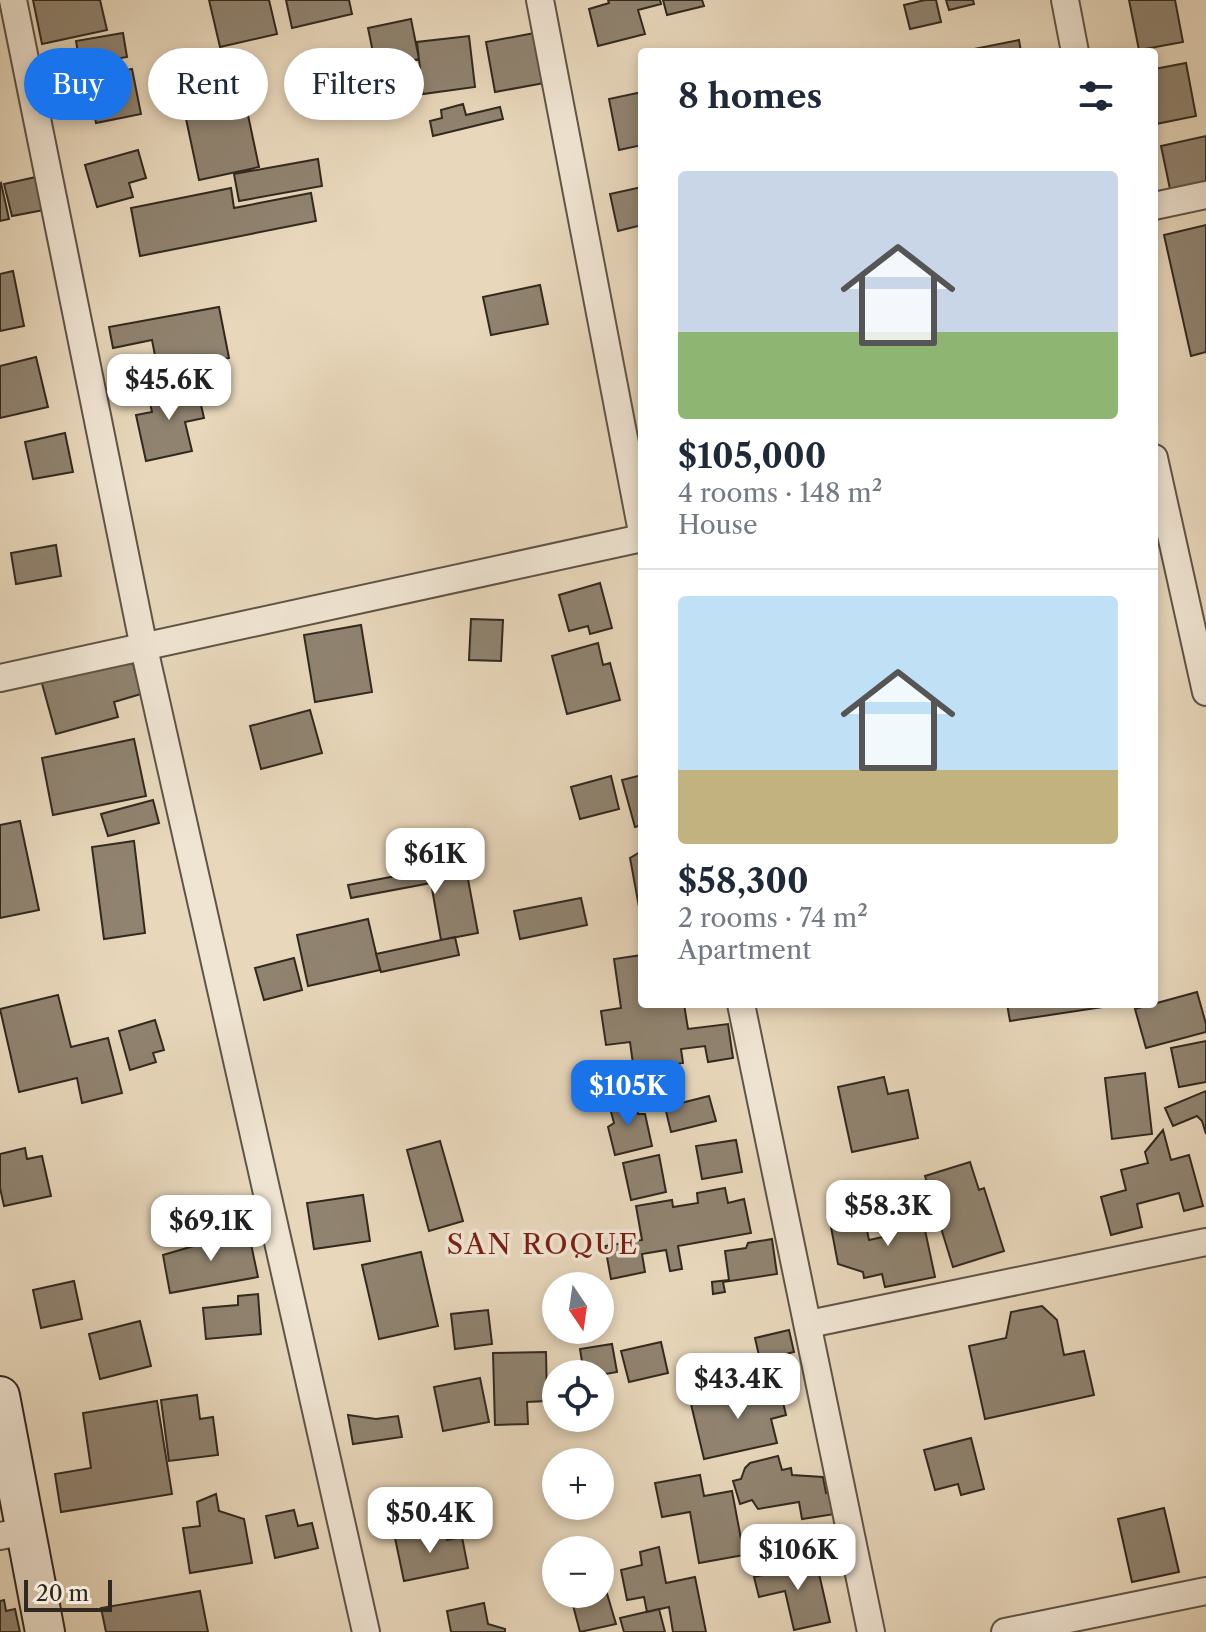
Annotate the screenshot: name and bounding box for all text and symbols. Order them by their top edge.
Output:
chip: Buy [24,48,132,120]
chip: Rent [148,48,268,120]
chip: Filters [284,48,424,120]
icon: filters [1074,74,1118,118]
text: 8 homes [678,75,822,117]
icon: home [826,223,970,367]
pin: $45.6K [104,354,234,422]
text: $45.6K [125,364,213,396]
text: $105,000 [678,435,826,477]
text: 4 rooms · 148 m² [678,477,882,509]
text: House [678,509,758,541]
icon: home [826,648,970,792]
pin: $61K [388,828,482,896]
text: $61K [404,838,466,870]
text: $58,300 [678,860,809,902]
text: 2 rooms · 74 m² [678,902,868,934]
text: Apartment [678,934,811,966]
pin: $105K [572,1060,684,1128]
text: $105K [589,1070,667,1102]
pin: $58.3K [823,1180,953,1248]
text: $58.3K [844,1190,932,1222]
pin: $69.1K [146,1195,276,1263]
text: $69.1K [169,1205,253,1237]
district label: SAN ROQUE [446,1227,640,1261]
north arrow [542,1272,614,1344]
map controls [542,1272,614,1608]
pin: $43.4K [673,1353,803,1421]
button: locate [542,1360,614,1432]
text: $43.4K [694,1363,782,1395]
button: + [542,1448,614,1520]
pin: $50.4K [365,1487,495,1555]
text: $50.4K [386,1497,474,1529]
pin: $106K [742,1524,854,1592]
text: $106K [759,1534,837,1566]
button: − [542,1536,614,1608]
scale bar [24,1576,112,1612]
text: 20 m [36,1580,89,1607]

